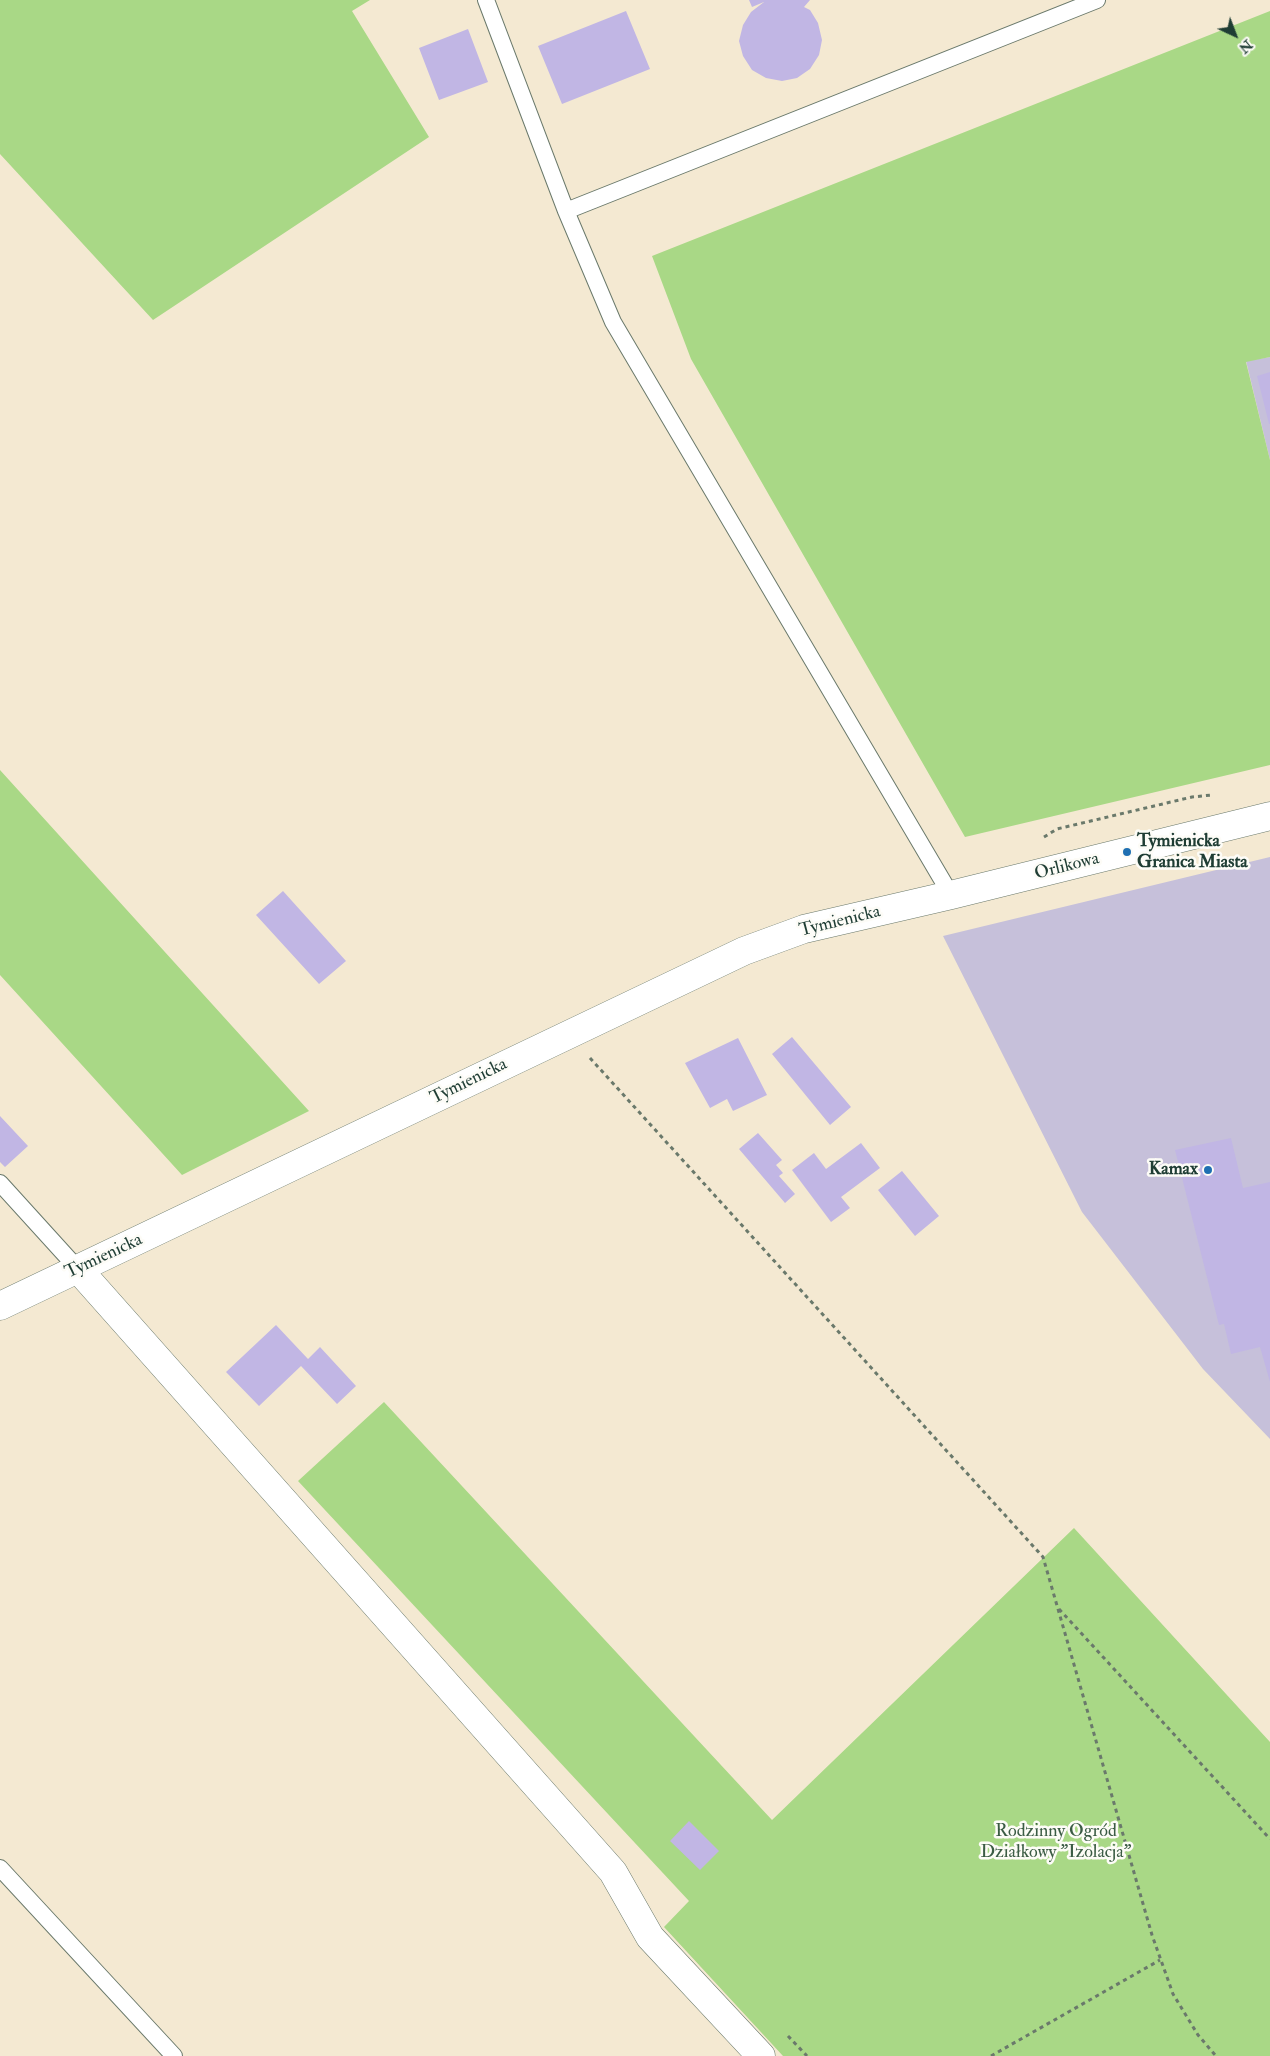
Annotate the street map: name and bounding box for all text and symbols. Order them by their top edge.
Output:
north arrow [1210,10,1260,60]
text: N [1235,36,1256,57]
place label: Tymienicka Granica Miasta [1137,831,1248,874]
marker: Tymienicka Granica Miasta [1121,846,1133,858]
street label: Orlikowa [1032,849,1102,885]
street label: Tymienicka [797,901,883,943]
street label: Tymienicka [427,1054,511,1110]
place label: Kamax [1149,1159,1198,1181]
marker: Kamax [1202,1164,1214,1176]
street label: Tymienicka [62,1230,146,1284]
park label: Rodzinny Ogród Działkowy "Izolacja" [980,1821,1132,1864]

